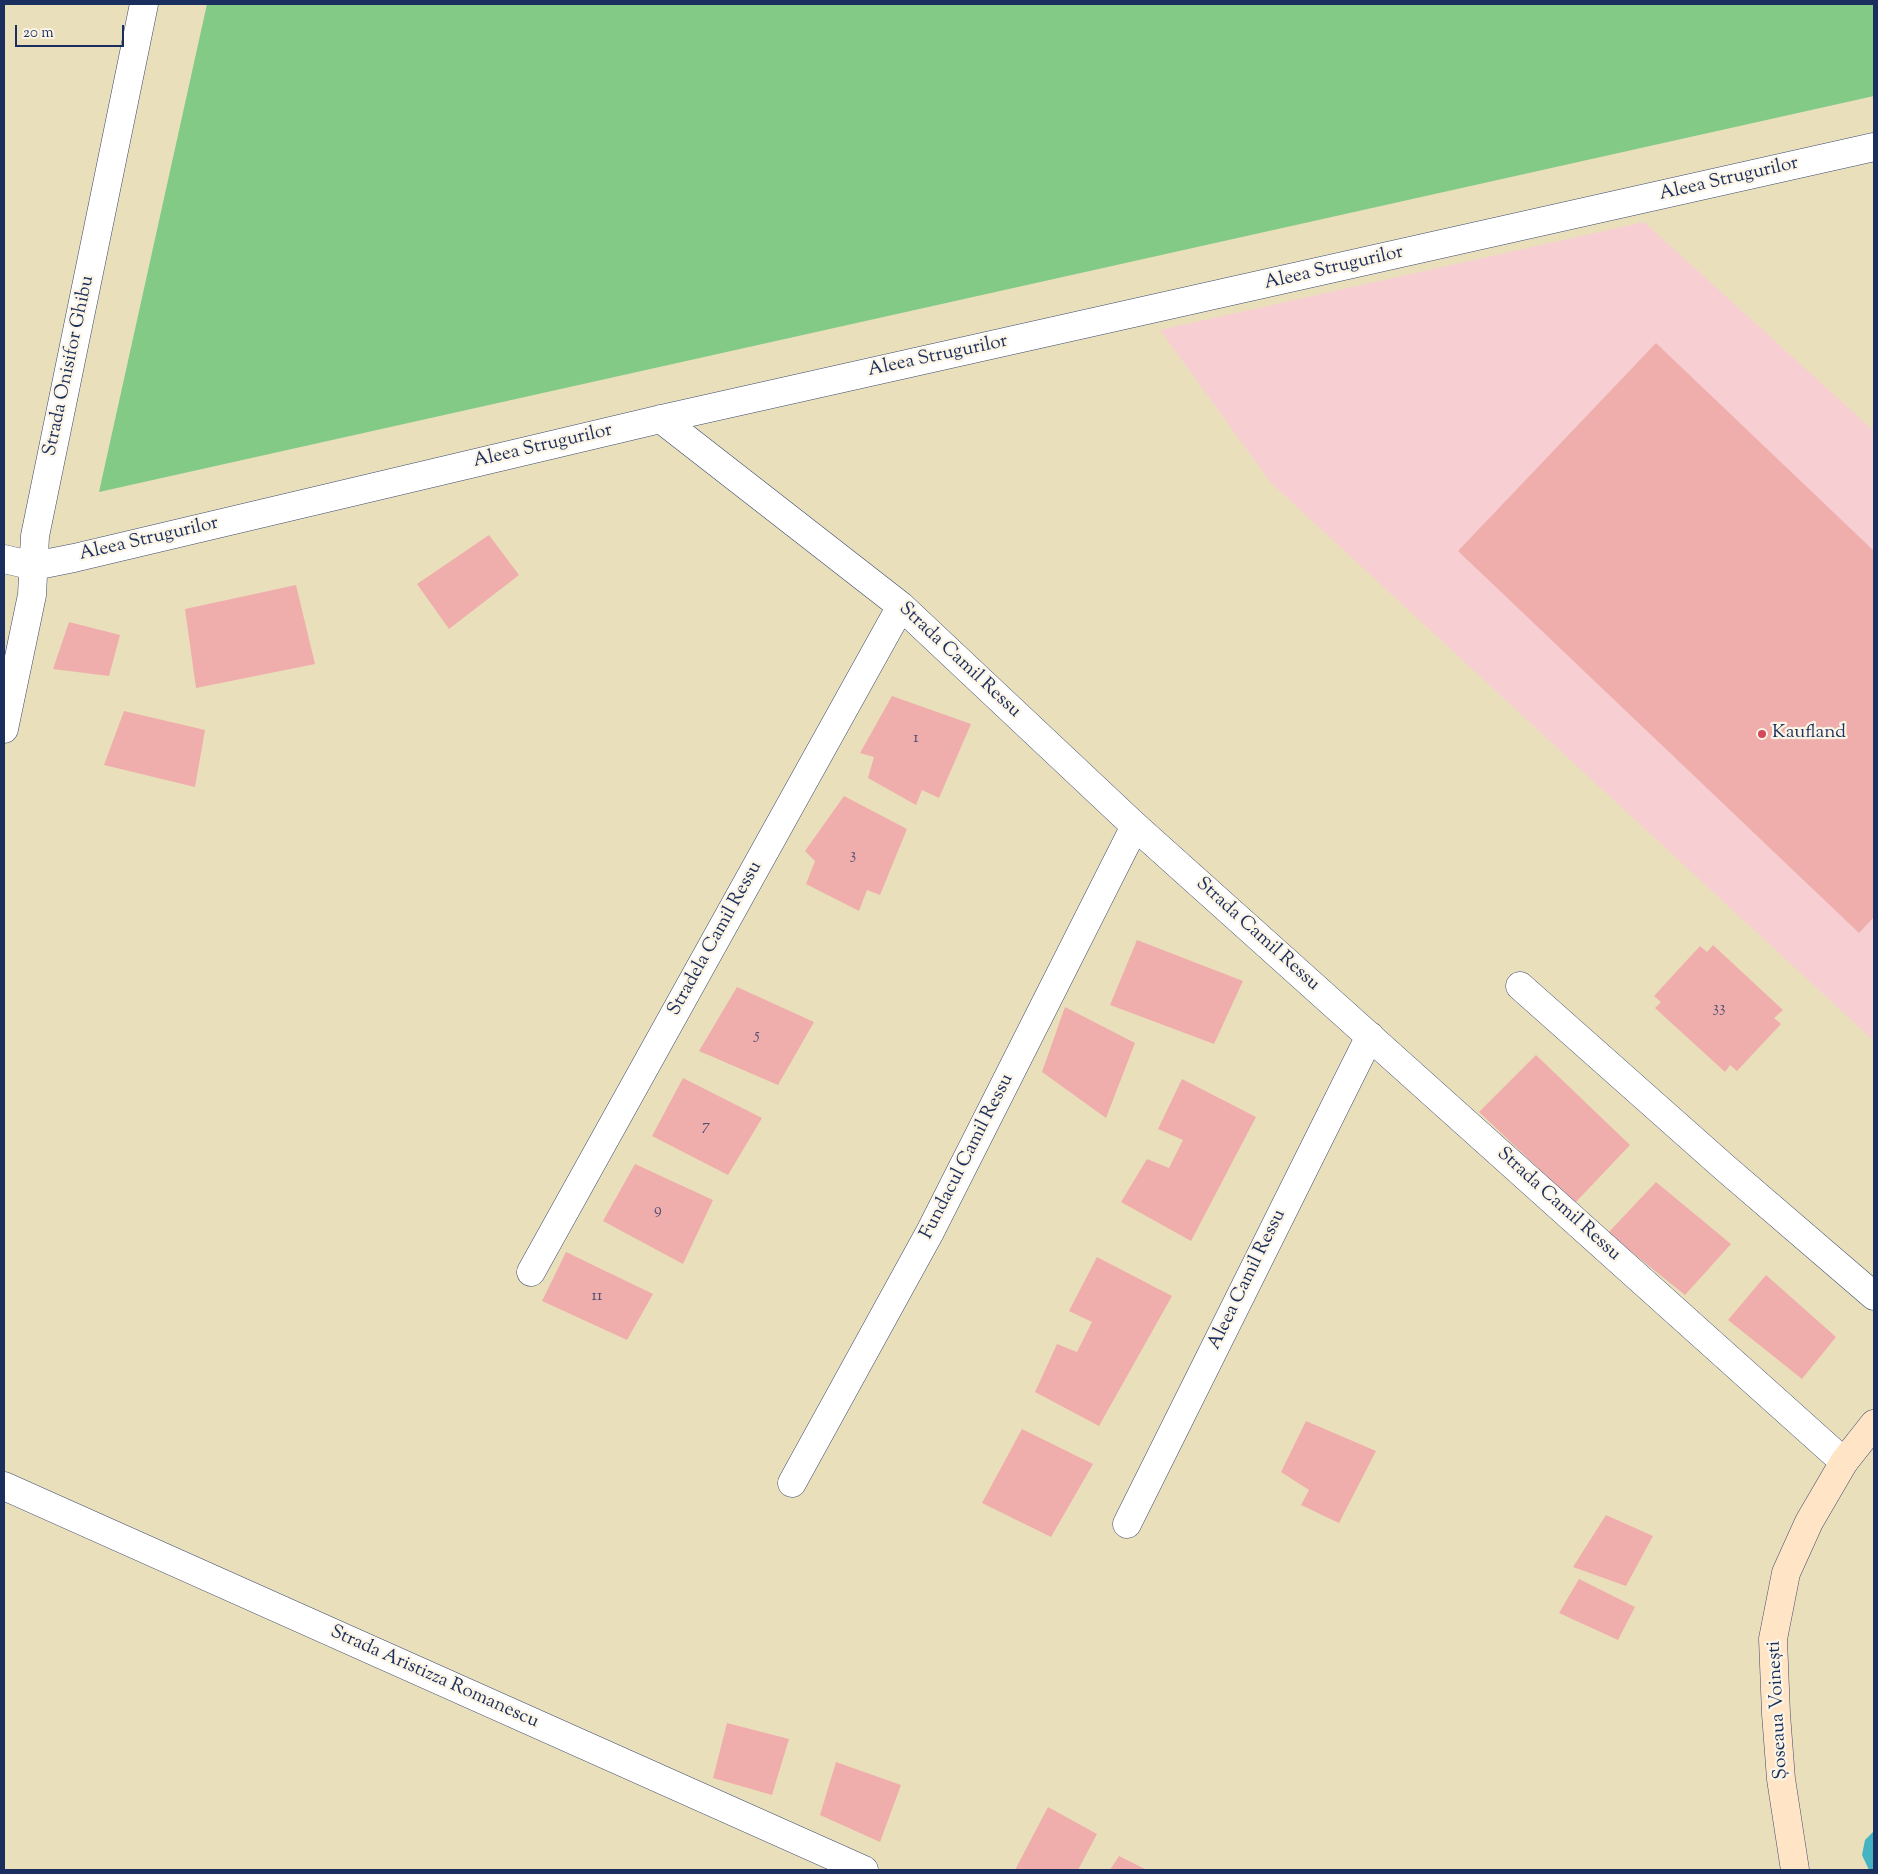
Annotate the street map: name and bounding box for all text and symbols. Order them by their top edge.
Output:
scale bar [18,15,126,47]
text: 20 m [23,23,54,44]
street label: Aleea Strugurilor [1657,153,1801,207]
street label: Aleea Strugurilor [1262,242,1406,296]
street label: Strada Onisifor Ghibu [40,274,100,458]
street label: Aleea Strugurilor [866,331,1010,383]
street label: Aleea Strugurilor [471,420,615,474]
street label: Aleea Strugurilor [77,513,221,567]
street label: Strada Camil Ressu [893,598,1025,724]
place label: Kaufland [1772,723,1846,745]
marker: Kaufland [1756,728,1768,740]
house number: 1 [913,729,919,749]
house number: 3 [850,846,856,866]
street label: Stradela Camil Ressu [664,858,768,1020]
street label: Strada Camil Ressu [1190,873,1324,997]
house number: 33 [1713,999,1725,1019]
house number: 5 [754,1026,760,1046]
street label: Fundacul Camil Ressu [916,1071,1020,1243]
house number: 7 [702,1117,710,1137]
street label: Strada Camil Ressu [1491,1143,1625,1267]
house number: 9 [654,1201,662,1221]
street label: Aleea Camil Ressu [1204,1206,1292,1354]
house number: 11 [592,1287,602,1307]
street label: Strada Aristizza Romanescu [326,1622,542,1734]
street label: Șoseaua Voinești [1764,1640,1794,1780]

